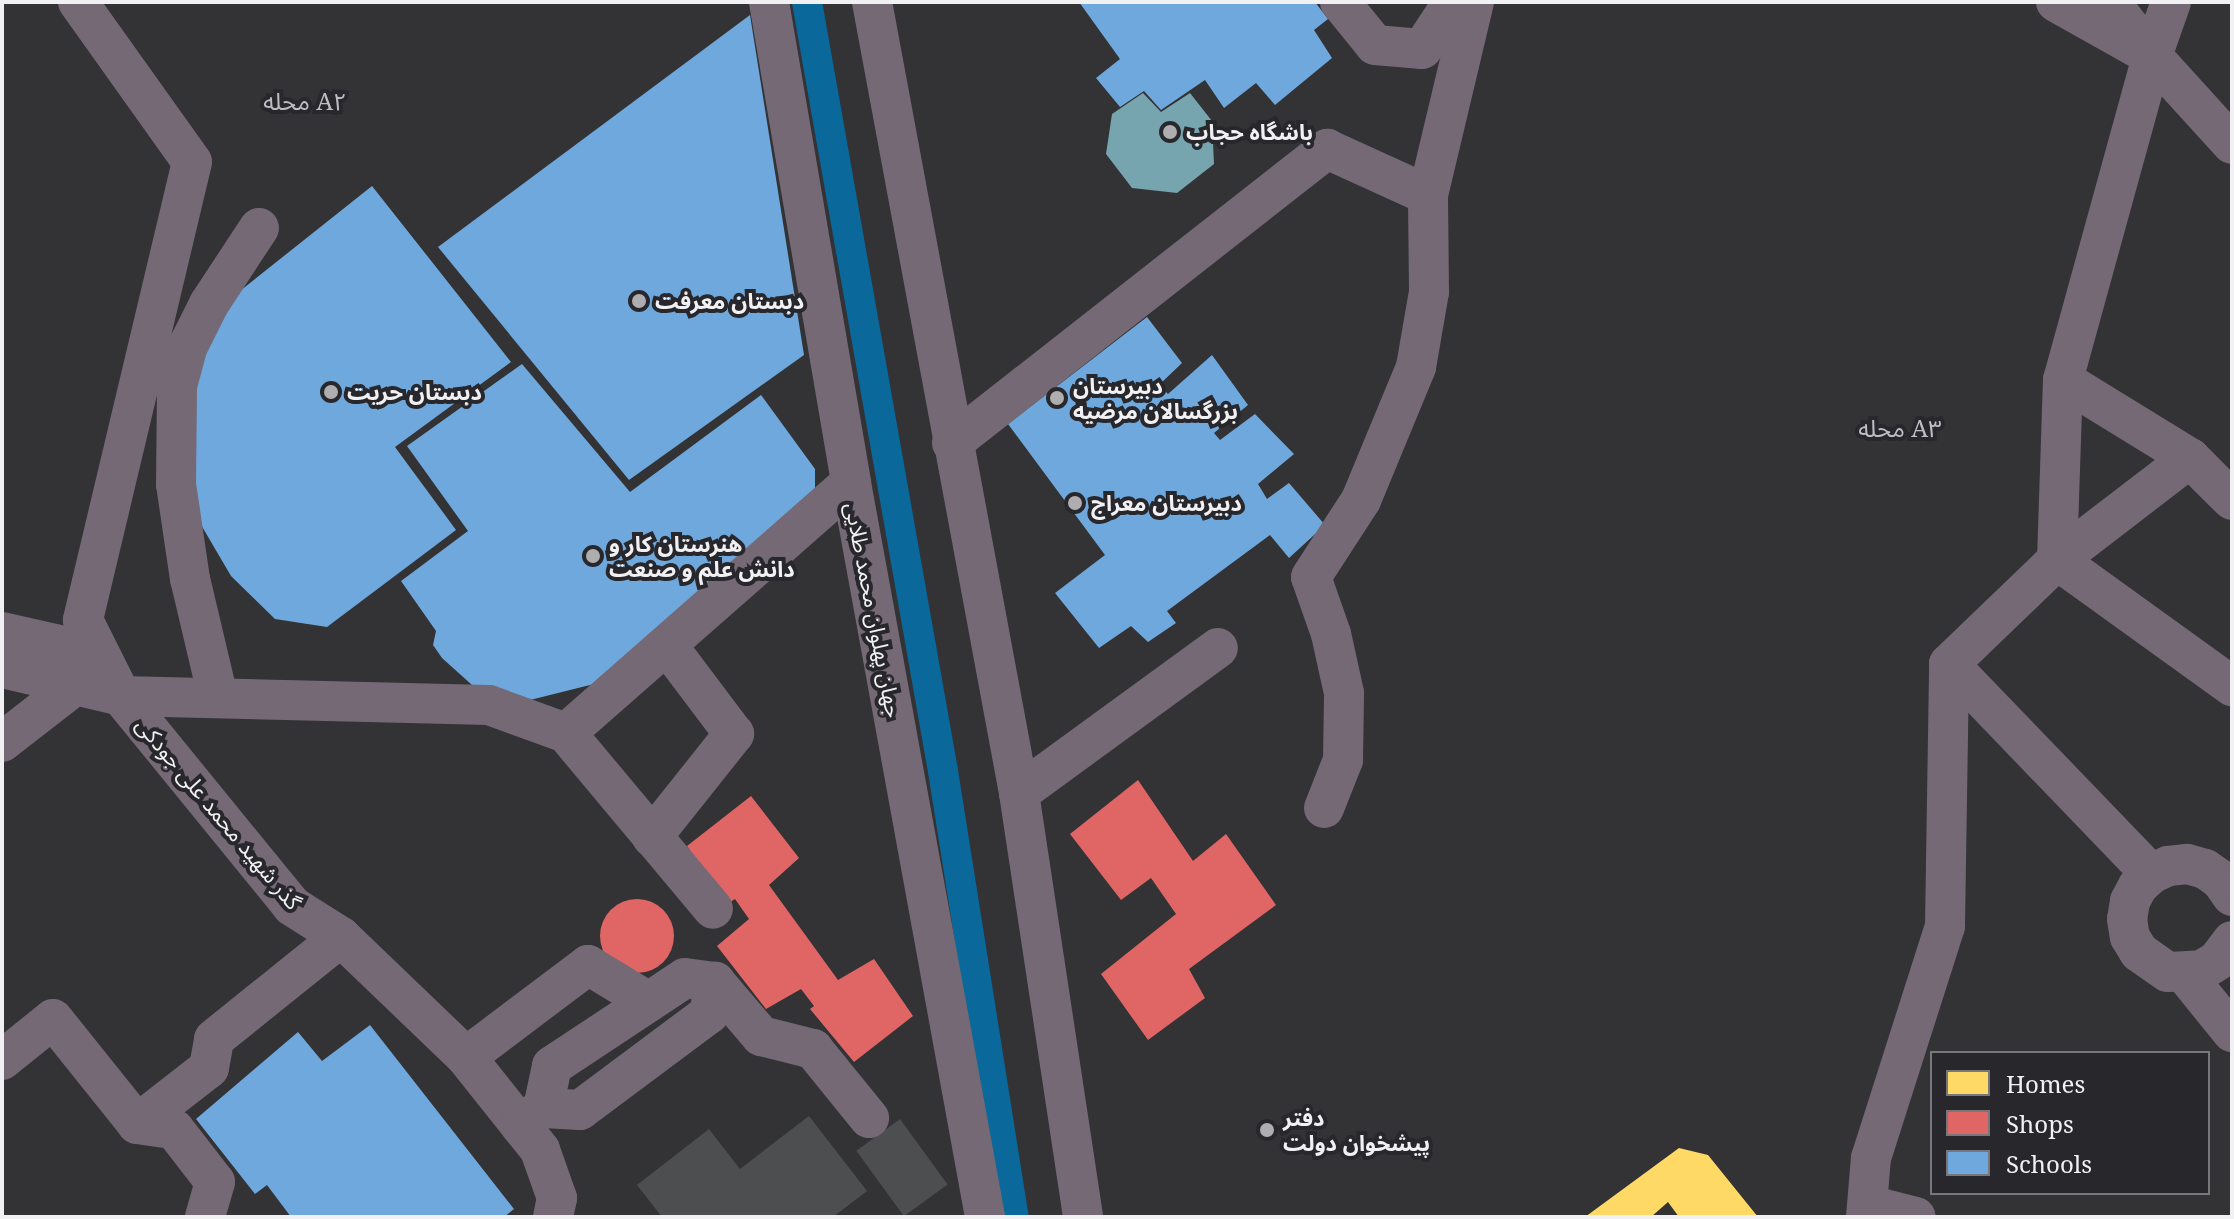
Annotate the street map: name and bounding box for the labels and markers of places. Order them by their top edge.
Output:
place label: باشگاه حجاب [1186,119,1313,145]
marker: باشگاه حجاب [1161,123,1179,141]
place label: دبستان معرفت [655,288,804,314]
marker: دبستان معرفت [630,292,648,310]
place label: دبیرستان بزرگسالان مرضیه [1073,372,1238,424]
place label: دبستان حریت [347,379,482,405]
marker: دبستان حریت [322,383,340,401]
marker: دبیرستان بزرگسالان مرضیه [1048,389,1066,407]
place label: دبیرستان معراج [1091,490,1242,516]
marker: دبیرستان معراج [1066,494,1084,512]
place label: هنرستان کار و دانش علم و صنعت [609,530,795,582]
marker: هنرستان کار و دانش علم و صنعت [584,547,602,565]
place label: دفتر پیشخوان دولت [1283,1104,1430,1156]
marker: دفتر پیشخوان دولت [1258,1121,1276,1139]

